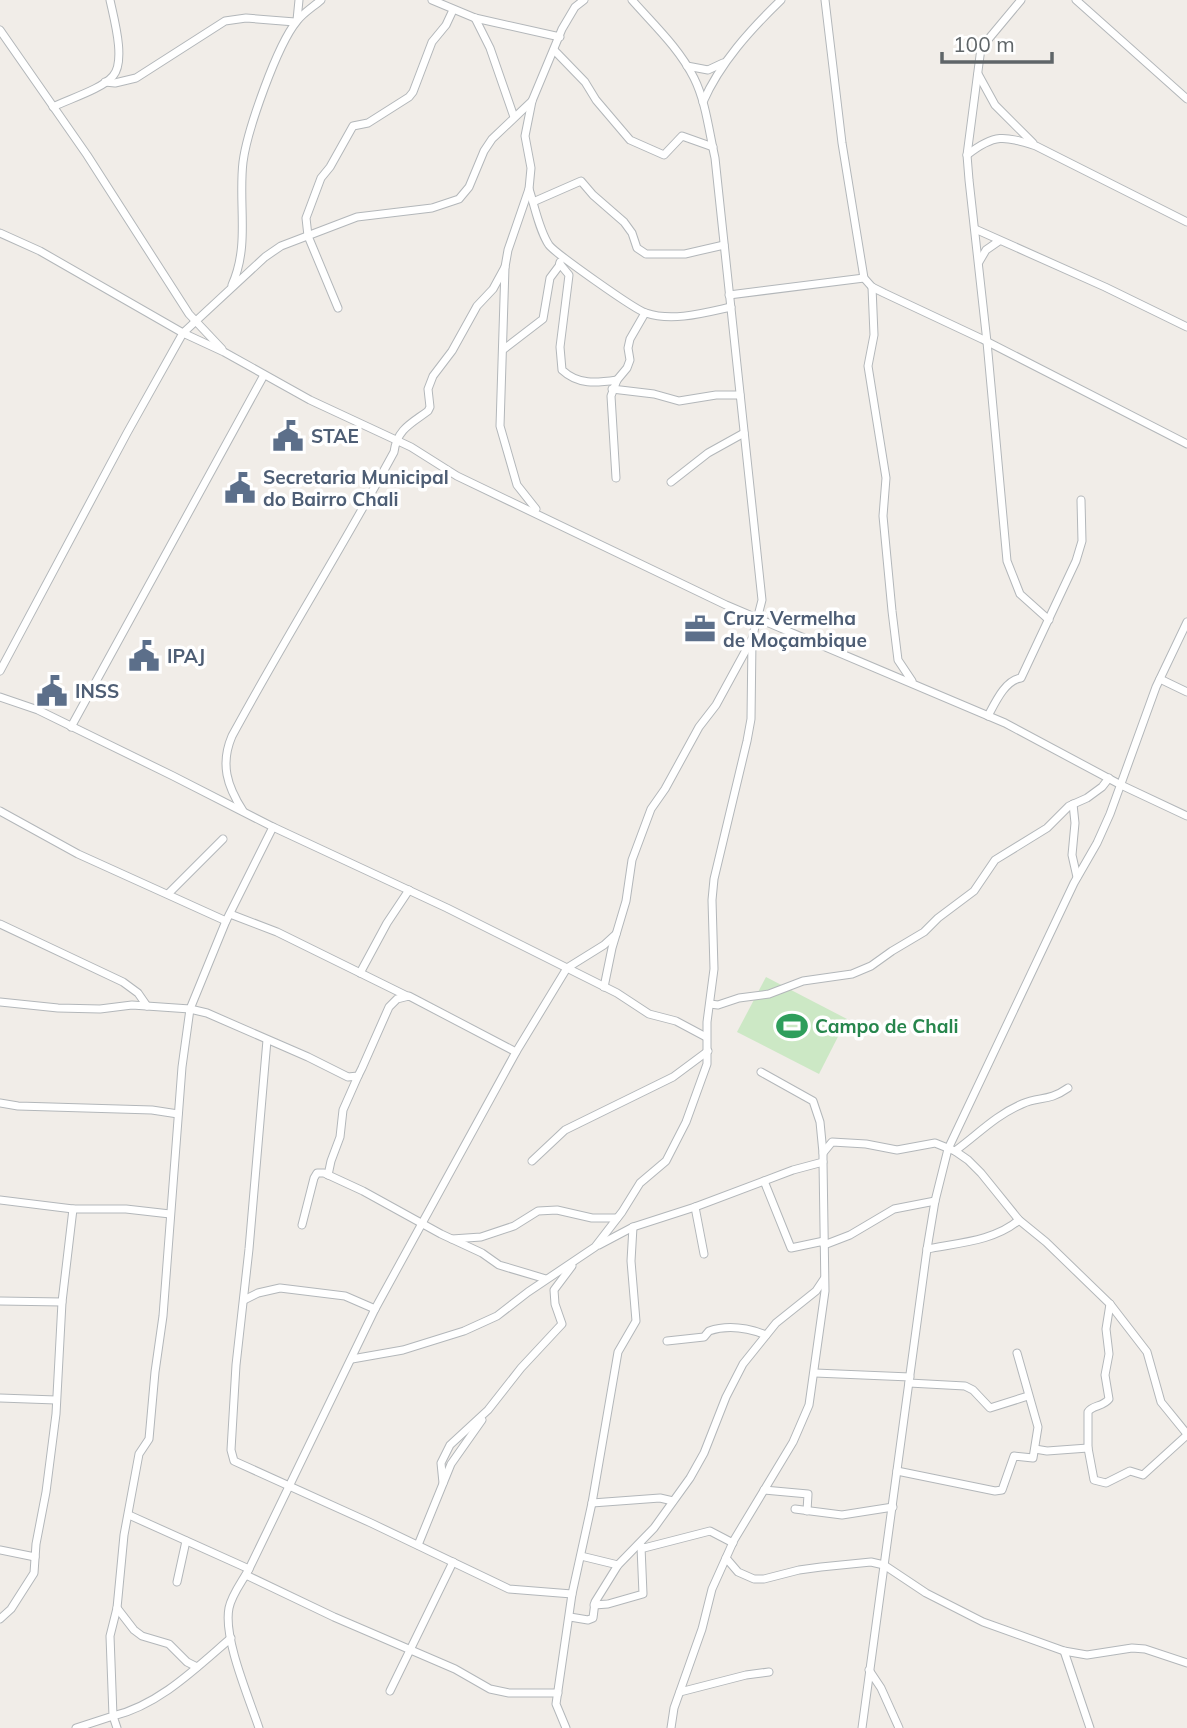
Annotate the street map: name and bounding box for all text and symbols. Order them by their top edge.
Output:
scale bar [942,21,1052,65]
text: 100 m [953,31,1015,57]
public building icon: STAE [271,419,305,453]
place label: STAE [311,424,359,448]
place label: Secretaria Municipal do Bairro Chali [263,465,449,511]
public building icon: Secretaria Municipal do Bairro Chali [223,471,257,505]
place label: Cruz Vermelha de Moçambique [723,606,867,652]
office icon: Cruz Vermelha de Moçambique [683,612,717,646]
public building icon: IPAJ [127,639,161,673]
place label: IPAJ [167,644,205,668]
public building icon: INSS [35,674,69,708]
place label: INSS [75,679,119,703]
sports icon: Campo de Chali [775,1009,809,1043]
place label: Campo de Chali [815,1014,958,1038]

